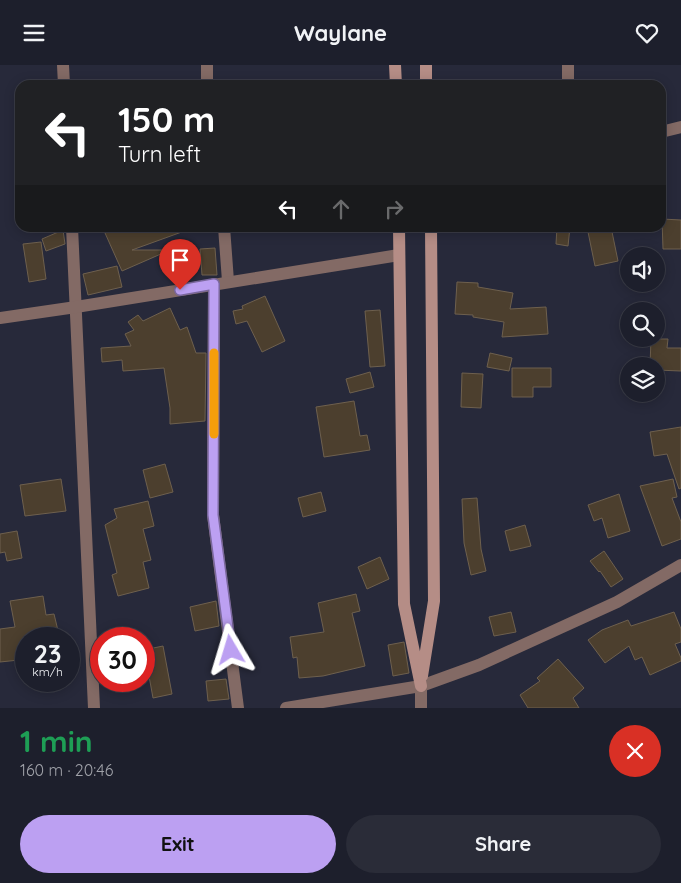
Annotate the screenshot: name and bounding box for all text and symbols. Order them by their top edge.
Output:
icon: menu [20,19,48,47]
text: Waylane [294,19,387,47]
icon: heart [633,19,661,47]
text: 150 m [118,97,215,141]
icon: left [35,100,100,165]
text: Turn left [118,140,201,168]
icon: left [274,195,302,223]
icon: ahead [327,195,355,223]
icon: right [380,195,408,223]
pin [159,239,201,290]
icon: arrive [166,246,194,274]
map controls [620,247,665,402]
button: sound [620,247,665,292]
button: search [620,302,665,347]
button: layers [620,357,665,402]
position arrow [204,623,256,675]
speed limit sign: 30 [90,627,155,692]
text: 23 [34,638,61,669]
text: km/h [32,664,63,679]
text: 1 min [20,722,93,760]
button: close [609,725,661,777]
text: 160 m · 20:46 [20,760,113,780]
button: Exit [20,815,336,873]
button: Share [346,815,661,873]

